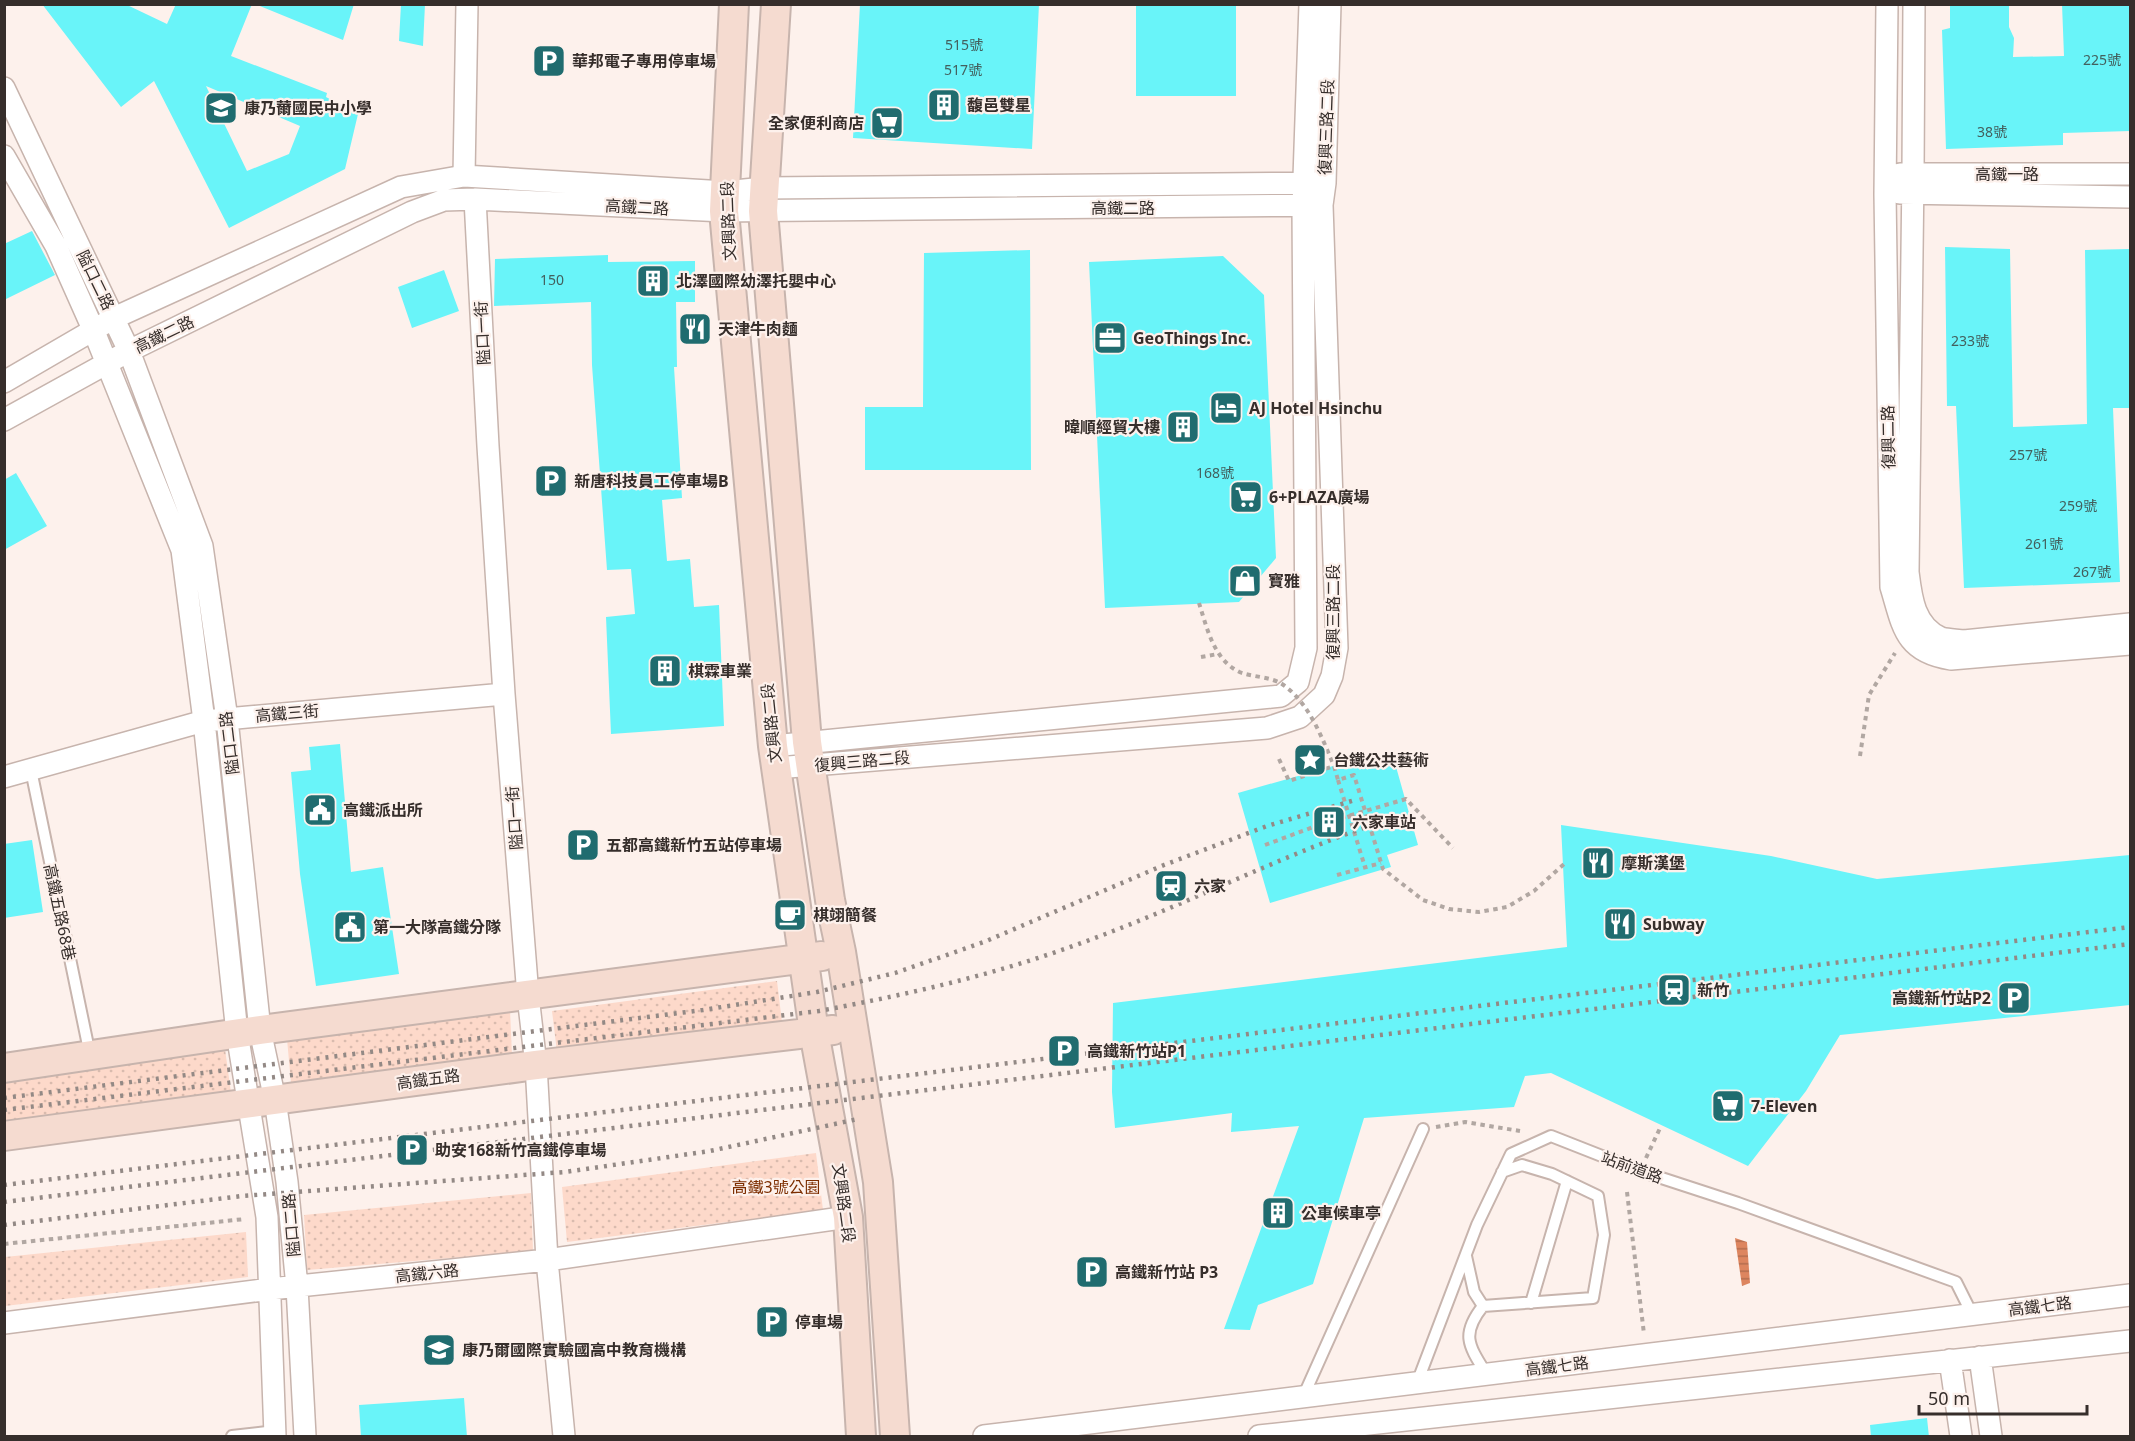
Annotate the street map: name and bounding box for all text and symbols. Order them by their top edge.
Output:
house number: 515號 [945,35,983,54]
parking icon: 華邦電子專用停車場 [531,43,567,79]
place label: 華邦電子專用停車場 [572,50,716,72]
house number: 225號 [2083,50,2121,69]
house number: 517號 [944,60,982,79]
street label: 復興三路二段 [1313,79,1339,175]
building icon: 馥邑雙星 [926,87,962,123]
school or university icon: 康乃薾國民中小學 [203,90,239,126]
place label: 馥邑雙星 [967,94,1031,116]
place label: 康乃薾國民中小學 [244,97,372,119]
supermarket icon: 全家便利商店 [869,105,905,141]
place label: 全家便利商店 [768,112,864,134]
house number: 38號 [1977,122,2007,141]
street label: 高鐵一路 [1975,163,2039,185]
street label: 文興路二段 [716,181,740,261]
street label: 高鐵二路 [604,194,670,220]
street label: 高鐵二路 [1091,197,1155,219]
street label: 隘口二路 [72,246,120,314]
building icon: 北澤國際幼澤托嬰中心 [635,263,671,299]
house number: 150 [540,270,564,289]
place label: 北澤國際幼澤托嬰中心 [676,270,836,292]
street label: 隘口一街 [469,300,495,366]
street label: 高鐵二路 [130,310,198,358]
restaurant icon: 天津牛肉麵 [677,311,713,347]
place label: 天津牛肉麵 [718,318,798,340]
office icon: GeoThings Inc. [1092,320,1128,356]
place label: GeoThings Inc. [1133,327,1251,349]
house number: 233號 [1951,331,1989,350]
hotel icon: AJ Hotel Hsinchu [1208,390,1244,426]
place label: AJ Hotel Hsinchu [1249,397,1383,419]
street label: 復興二路 [1876,405,1900,469]
building icon: 暐順經貿大樓 [1165,409,1201,445]
place label: 暐順經貿大樓 [1064,416,1160,438]
house number: 257號 [2009,445,2047,464]
parking icon: 新唐科技員工停車場B [533,463,569,499]
house number: 168號 [1196,463,1234,482]
place label: 新唐科技員工停車場B [574,470,729,492]
supermarket icon: 6+PLAZA廣場 [1228,479,1264,515]
place label: 6+PLAZA廣場 [1269,486,1370,508]
house number: 259號 [2059,496,2097,515]
house number: 261號 [2025,534,2063,553]
house number: 267號 [2073,562,2111,581]
shop icon: 寶雅 [1227,563,1263,599]
street label: 復興三路二段 [1322,564,1344,660]
place label: 寶雅 [1268,570,1300,592]
building icon: 棋霖車業 [647,653,683,689]
place label: 棋霖車業 [688,660,752,682]
street label: 文興路二段 [756,682,786,764]
street label: 高鐵三街 [254,699,320,727]
street label: 隘口二路 [214,710,244,776]
place icon: 台鐵公共藝術 [1292,742,1328,778]
street label: 復興三路二段 [813,746,911,776]
place label: 台鐵公共藝術 [1333,749,1429,771]
street label: 隘口一街 [501,785,527,851]
public building icon: 高鐵派出所 [302,792,338,828]
place label: 高鐵派出所 [343,799,423,821]
building icon: 六家車站 [1311,804,1347,840]
place label: 六家車站 [1352,811,1416,833]
parking icon: 五都高鐵新竹五站停車場 [565,827,601,863]
place label: 五都高鐵新竹五站停車場 [606,834,782,856]
restaurant icon: 摩斯漢堡 [1580,845,1616,881]
place label: 摩斯漢堡 [1621,852,1685,874]
street label: 高鐵五路68巷 [39,862,81,962]
station icon: 六家 [1153,868,1189,904]
place label: 六家 [1194,875,1226,897]
cafe icon: 棋翊簡餐 [772,897,808,933]
place label: 棋翊簡餐 [813,904,877,926]
restaurant icon: Subway [1602,906,1638,942]
public building icon: 第一大隊高鐵分隊 [332,909,368,945]
place label: Subway [1643,913,1705,935]
place label: 第一大隊高鐵分隊 [373,916,501,938]
station icon: 新竹 [1656,972,1692,1008]
place label: 新竹 [1697,979,1729,1001]
parking icon: 高鐵新竹站P2 [1996,980,2032,1016]
place label: 高鐵新竹站P2 [1892,987,1991,1009]
parking icon: 高鐵新竹站P1 [1046,1033,1082,1069]
place label: 高鐵新竹站P1 [1087,1040,1186,1062]
street label: 高鐵五路 [395,1064,461,1094]
supermarket icon: 7-Eleven [1710,1088,1746,1124]
place label: 7-Eleven [1751,1095,1817,1117]
parking icon: 助安168新竹高鐵停車場 [394,1132,430,1168]
place label: 助安168新竹高鐵停車場 [435,1139,606,1161]
street label: 站前道路 [1598,1146,1666,1188]
street label: 文興路二段 [828,1162,860,1244]
park label: 高鐵3號公園 [731,1176,821,1198]
street label: 隘口二路 [277,1192,305,1258]
building icon: 公車候車亭 [1260,1195,1296,1231]
place label: 公車候車亭 [1301,1202,1381,1224]
parking icon: 高鐵新竹站 P3 [1074,1254,1110,1290]
street label: 高鐵六路 [394,1259,460,1287]
place label: 高鐵新竹站 P3 [1115,1261,1218,1283]
street label: 高鐵七路 [2007,1291,2073,1321]
parking icon: 停車場 [754,1304,790,1340]
place label: 停車場 [795,1311,843,1333]
school or university icon: 康乃爾國際實驗國高中教育機構 [421,1332,457,1368]
place label: 康乃爾國際實驗國高中教育機構 [462,1339,686,1361]
street label: 高鐵七路 [1524,1351,1590,1381]
scale bar [1919,1378,2087,1416]
text: 50 m [1928,1386,1970,1410]

